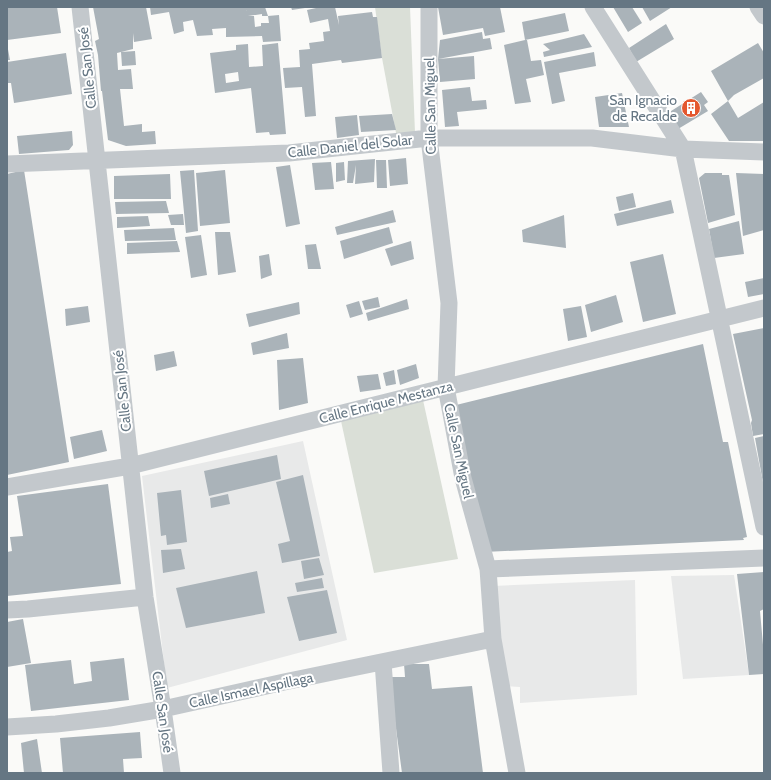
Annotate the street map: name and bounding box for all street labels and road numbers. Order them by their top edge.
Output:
street label: Calle San José [74,26,100,110]
street label: Calle San Miguel [420,57,440,155]
street label: Calle Daniel del Solar [287,130,414,161]
street label: Calle San José [109,349,135,433]
street label: Calle Enrique Mestanza [317,377,455,427]
street label: Calle San Miguel [440,402,478,501]
street label: Calle Ismael Aspillaga [187,668,315,712]
street label: Calle San José [148,670,178,754]

